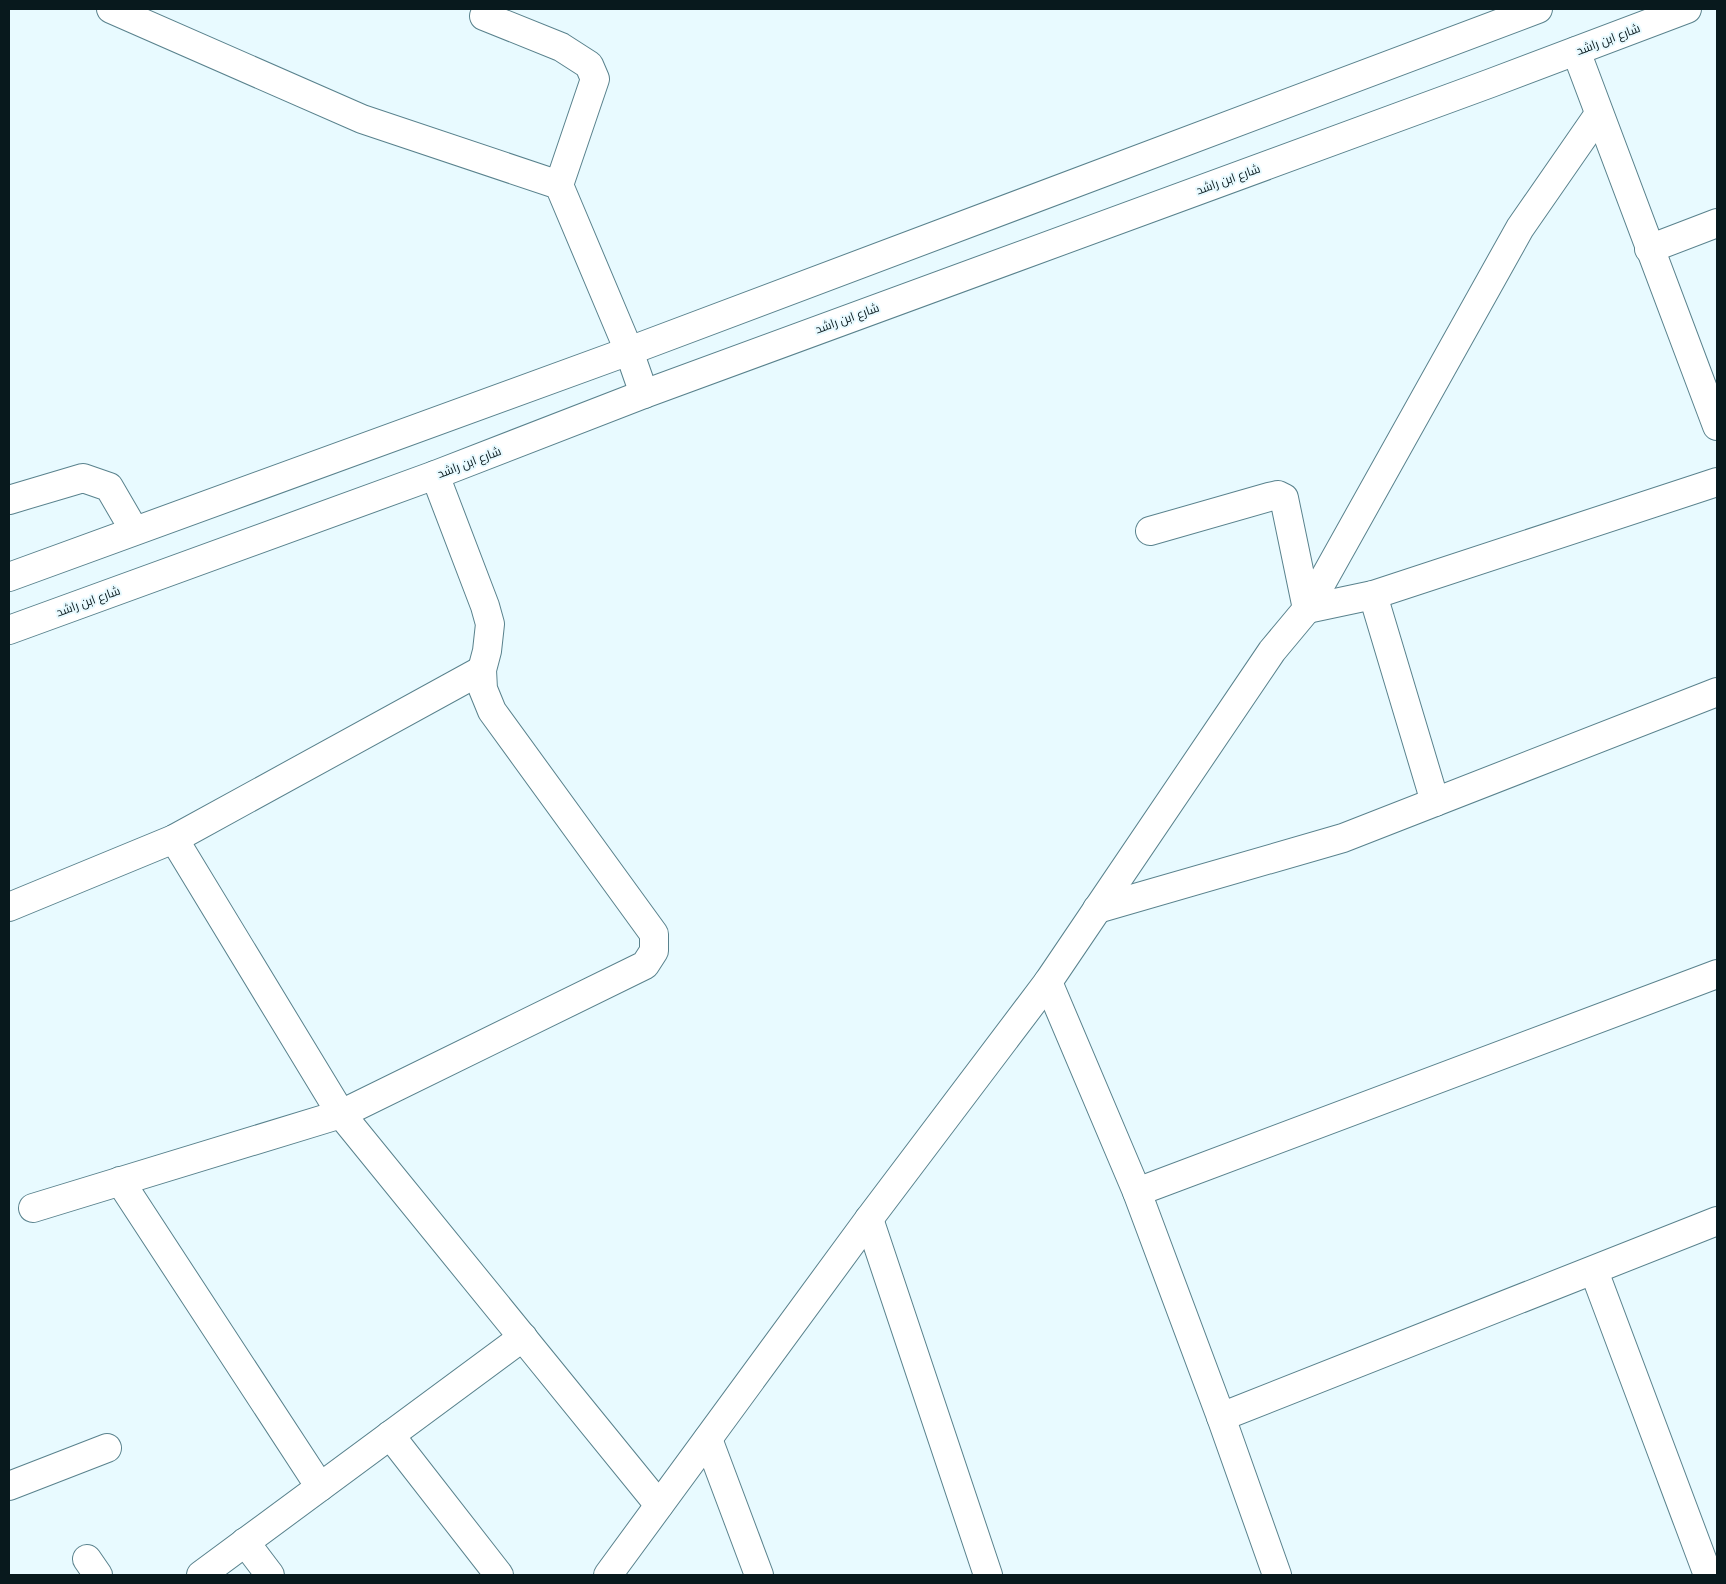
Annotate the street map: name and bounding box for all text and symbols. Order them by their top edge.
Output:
street label: شارع ابن راشد [1574,20,1642,59]
street label: شارع ابن راشد [1194,160,1262,198]
street label: شارع ابن راشد [813,299,881,337]
street label: شارع ابن راشد [435,443,503,482]
street label: شارع ابن راشد [54,582,122,620]

